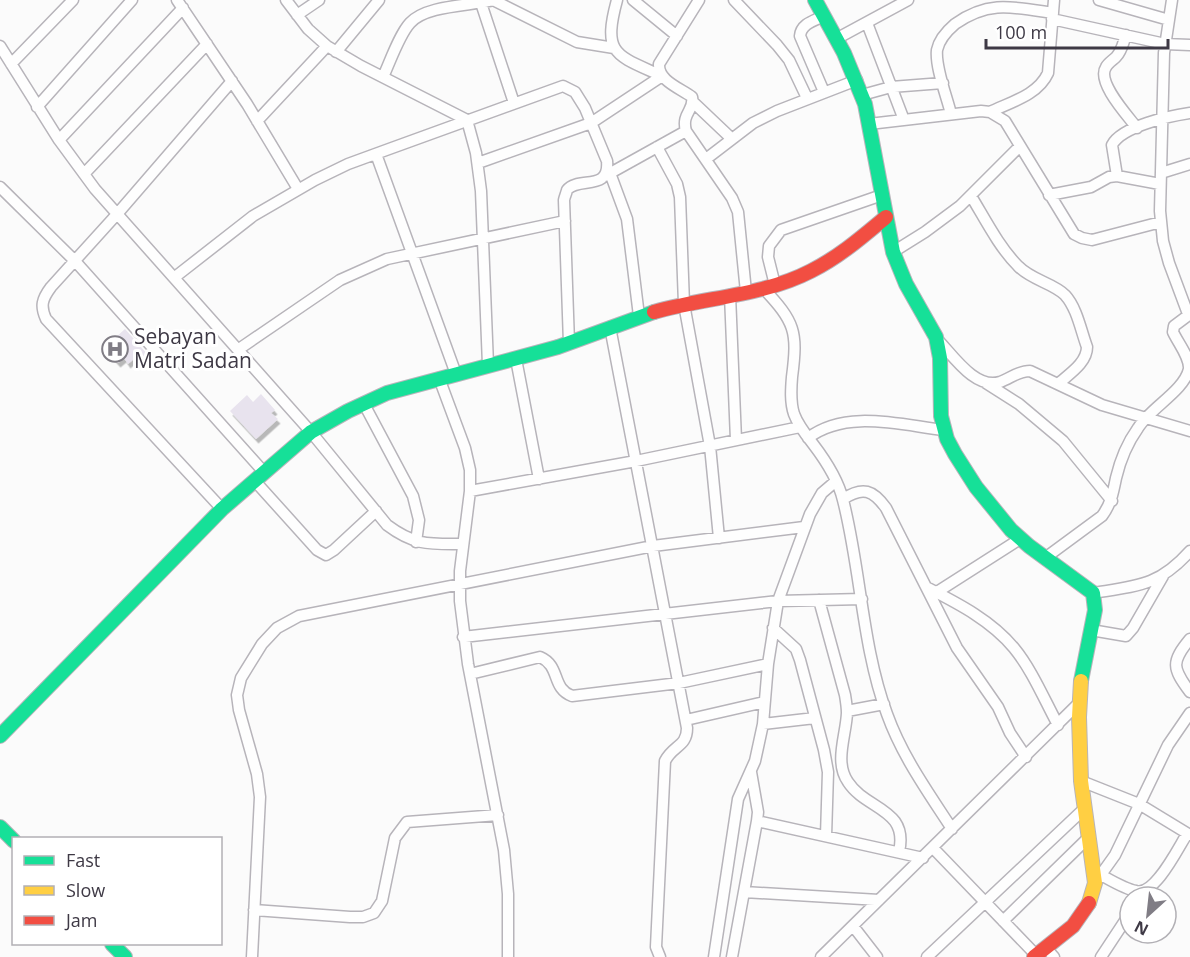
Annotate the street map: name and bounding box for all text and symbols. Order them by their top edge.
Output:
scale bar [986,12,1168,50]
text: 100 m [995,20,1047,44]
place label: Sebayan Matri Sadan [134,322,252,374]
hospital icon: Sebayan Matri Sadan [100,334,130,364]
legend [12,837,222,945]
text: Fast [66,848,100,872]
text: Slow [66,878,105,902]
north arrow [1118,885,1178,945]
text: Jam [64,908,98,932]
text: N [1130,916,1152,941]

